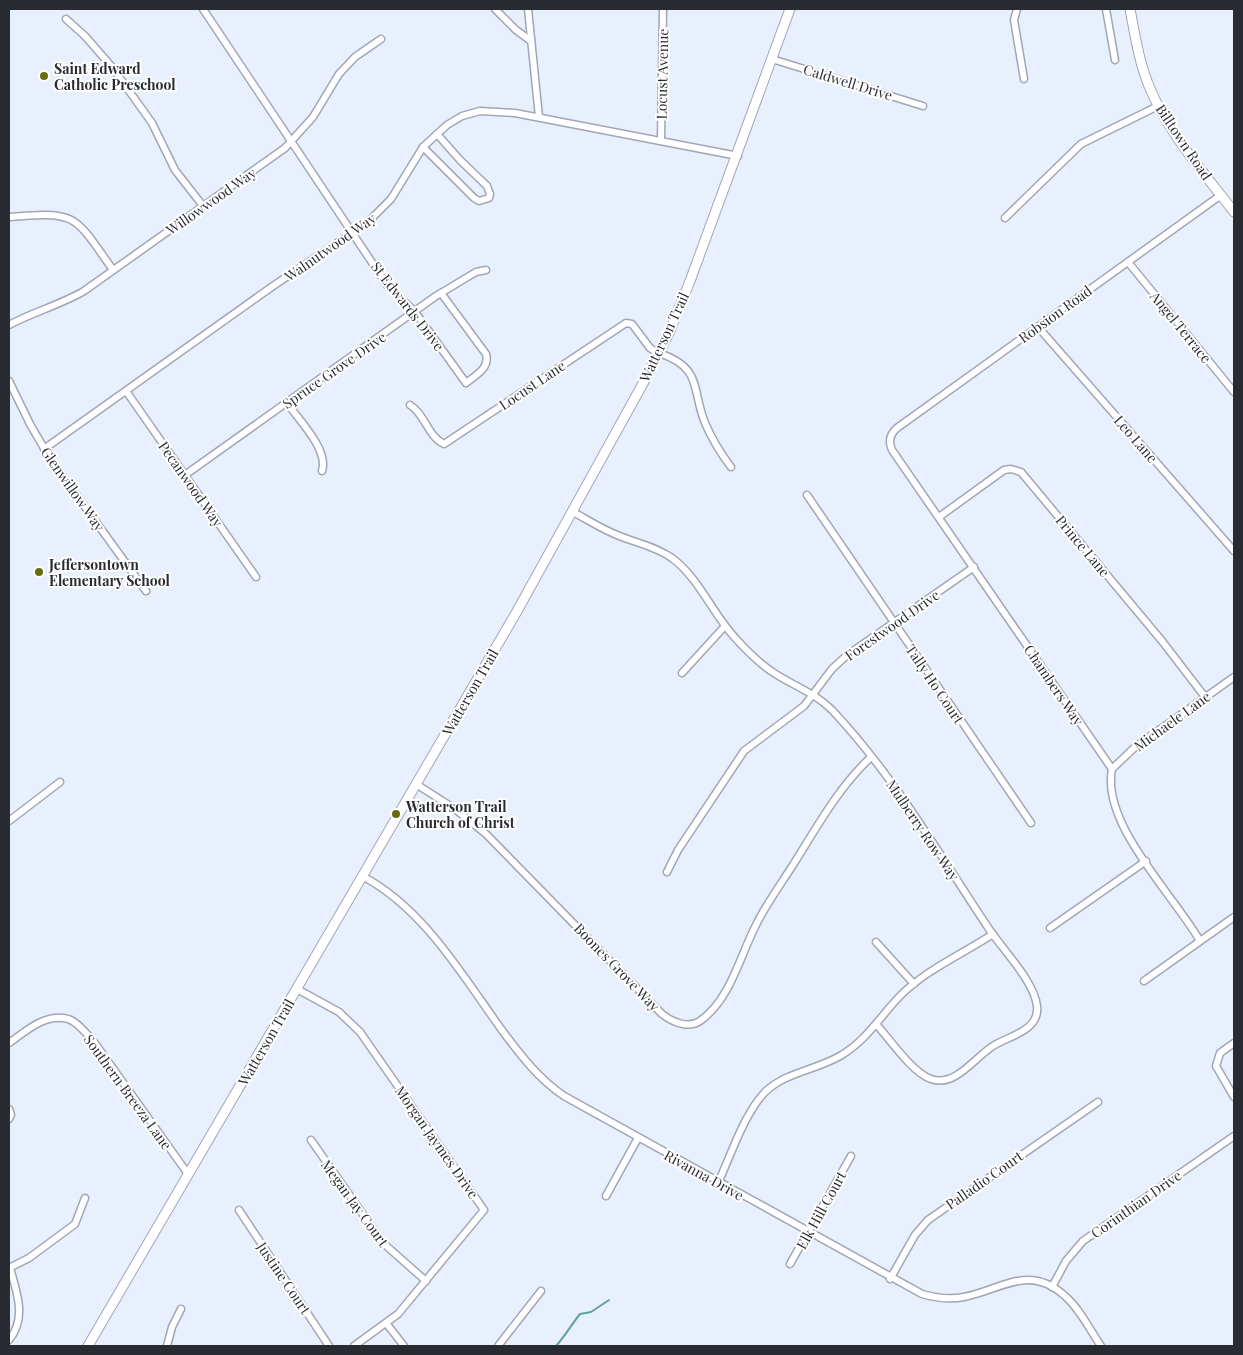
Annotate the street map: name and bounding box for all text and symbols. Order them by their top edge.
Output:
street label: Locust Avenue [652,28,672,120]
place label: Saint Edward Catholic Preschool [54,59,176,94]
street label: Caldwell Drive [801,59,895,105]
marker: Saint Edward Catholic Preschool [38,70,50,82]
street label: Billtown Road [1152,100,1216,184]
street label: Willowwood Way [161,163,260,240]
street label: Walnutwood Way [280,208,379,286]
street label: St Edwards Drive [367,258,449,354]
street label: Robsion Road [1014,281,1096,347]
street label: Angel Terrace [1146,286,1216,367]
street label: Watterson Trail [634,289,693,386]
street label: Spruce Grove Drive [278,327,390,413]
street label: Locust Lane [495,356,569,414]
street label: Leo Lane [1110,411,1162,467]
street label: Pecanwood Way [154,438,228,530]
street label: Glenwillow Way [37,443,109,535]
street label: Prince Lane [1052,511,1114,581]
place label: Jeffersontown Elementary School [48,555,170,590]
marker: Jeffersontown Elementary School [33,566,45,578]
street label: Forestwood Drive [841,585,943,665]
street label: Tally Ho Court [901,641,969,728]
street label: Chambers Way [1020,641,1088,729]
street label: Watterson Trail [437,645,502,740]
street label: Michaele Lane [1130,687,1214,755]
street label: Mulberry Row Way [882,776,964,884]
place label: Watterson Trail Church of Christ [405,797,515,832]
marker: Watterson Trail Church of Christ [390,808,402,820]
street label: Boones Grove Way [570,919,664,1015]
street label: Watterson Trail [233,995,298,1090]
street label: Southern Breeza Lane [80,1031,176,1153]
street label: Morgan Jaymes Drive [391,1082,483,1202]
street label: Rivanna Drive [661,1145,747,1205]
street label: Palladio Court [942,1146,1027,1214]
street label: Megan Jay Court [317,1156,394,1251]
street label: Corinthian Drive [1087,1166,1185,1242]
street label: Elk Hill Court [792,1167,851,1252]
street label: Justine Court [252,1237,316,1319]

